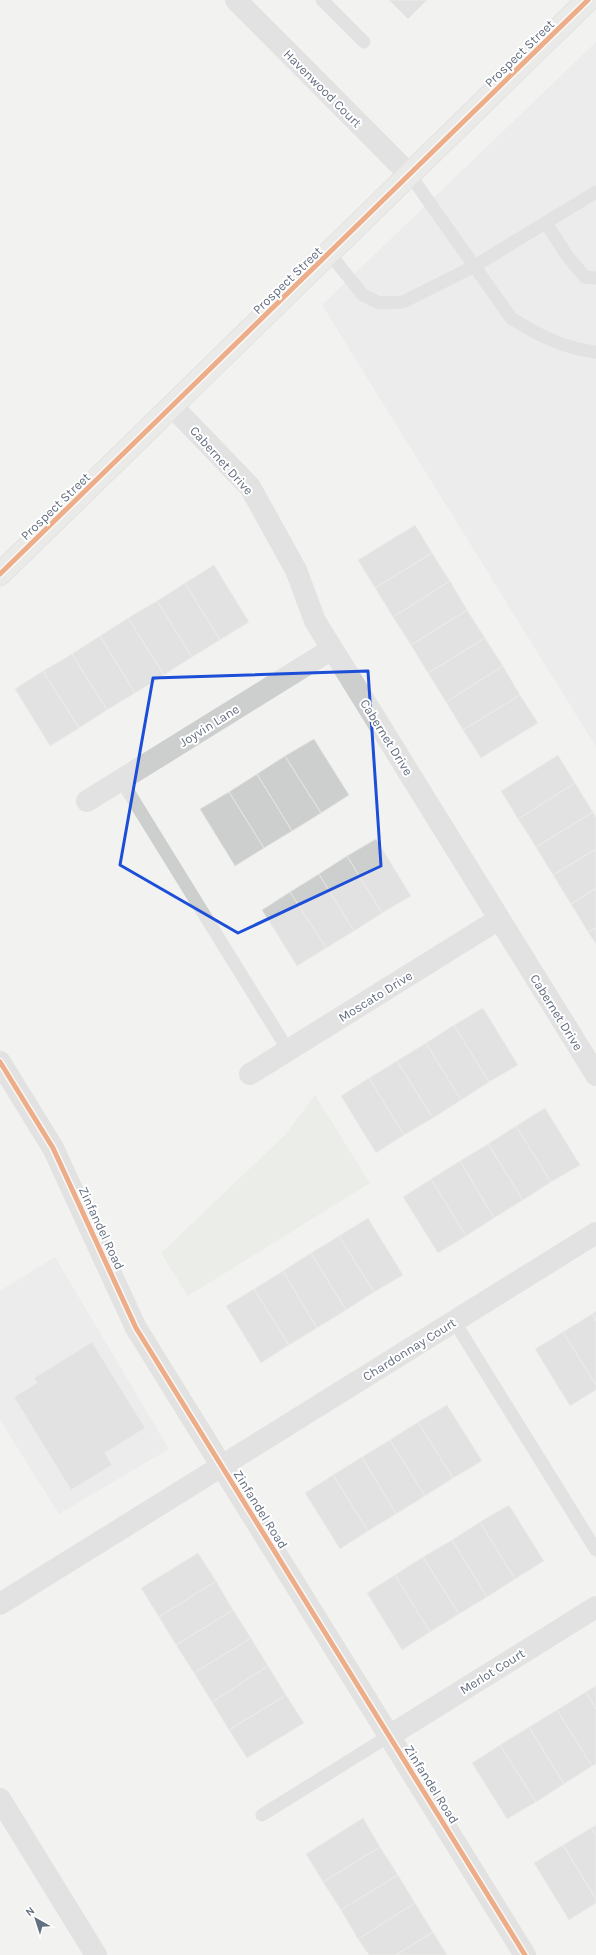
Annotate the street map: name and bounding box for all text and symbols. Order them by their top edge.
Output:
street label: Prospect Street [482,16,557,90]
street label: Havenwood Court [281,46,365,130]
street label: Prospect Street [250,243,325,317]
street label: Cabernet Drive [187,423,257,498]
street label: Prospect Street [18,469,93,543]
street label: Cabernet Drive [357,696,416,778]
street label: Joyvin Lane [177,701,242,750]
street label: Moscato Drive [336,968,415,1025]
street label: Cabernet Drive [527,971,586,1053]
street label: Zinfandel Road [76,1184,127,1272]
street label: Chardonnay Court [360,1315,459,1384]
street label: Zinfandel Road [230,1467,291,1551]
street label: Merlot Court [457,1645,528,1697]
street label: Zinfandel Road [401,1742,462,1826]
north arrow [16,1899,56,1939]
text: N [23,1904,37,1919]

